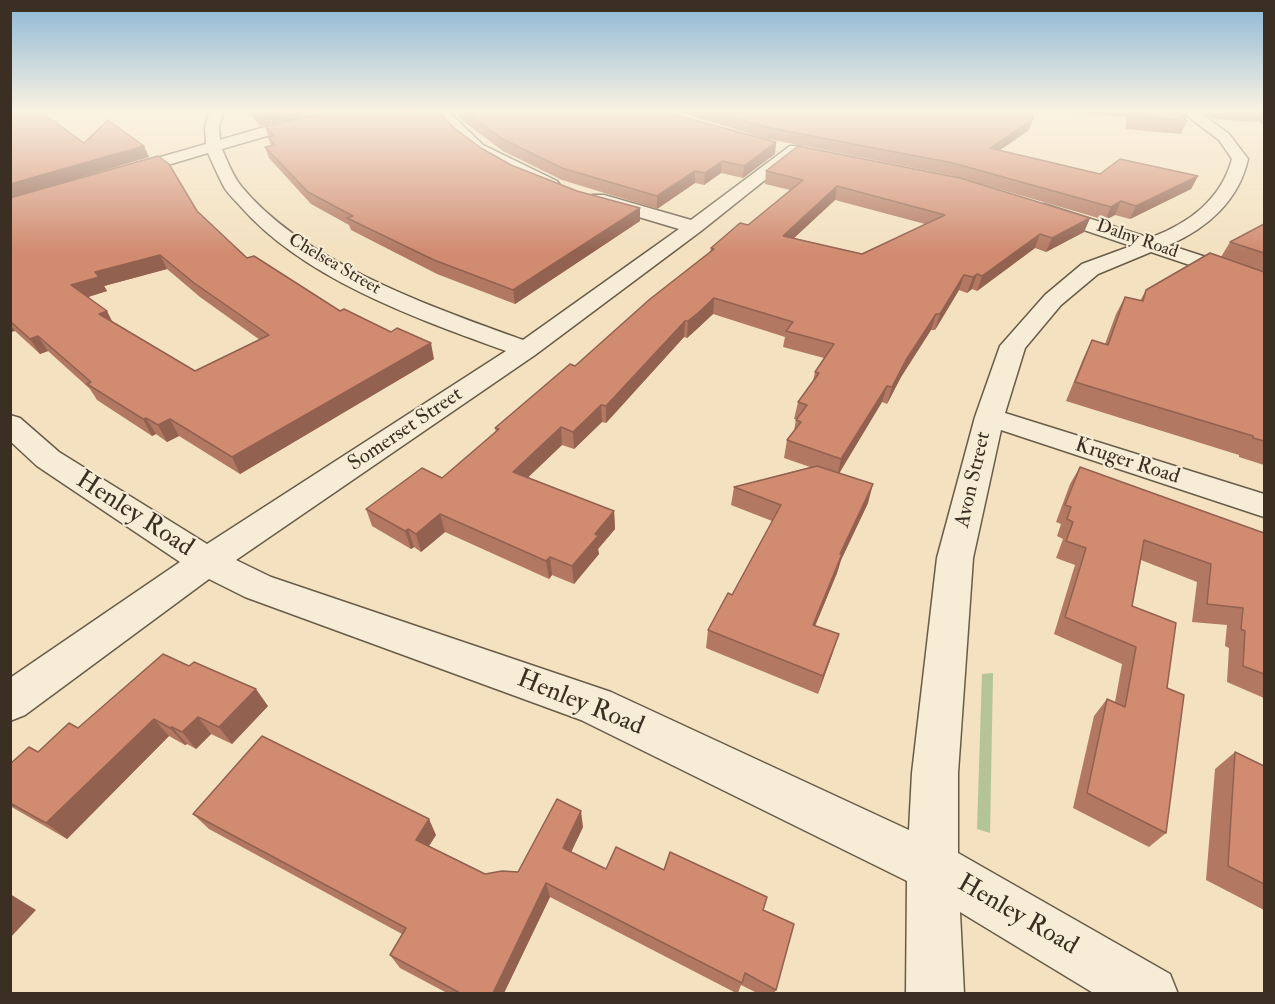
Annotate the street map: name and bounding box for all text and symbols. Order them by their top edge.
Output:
street label: Dalny Road [1093,216,1181,264]
street label: Chelsea Street [284,230,384,300]
street label: Somerset Street [344,383,468,477]
street label: Avon Street [951,430,997,530]
street label: Kruger Road [1071,433,1183,491]
street label: Henley Road [69,465,199,565]
street label: Henley Road [512,664,648,744]
street label: Henley Road [951,869,1083,963]

